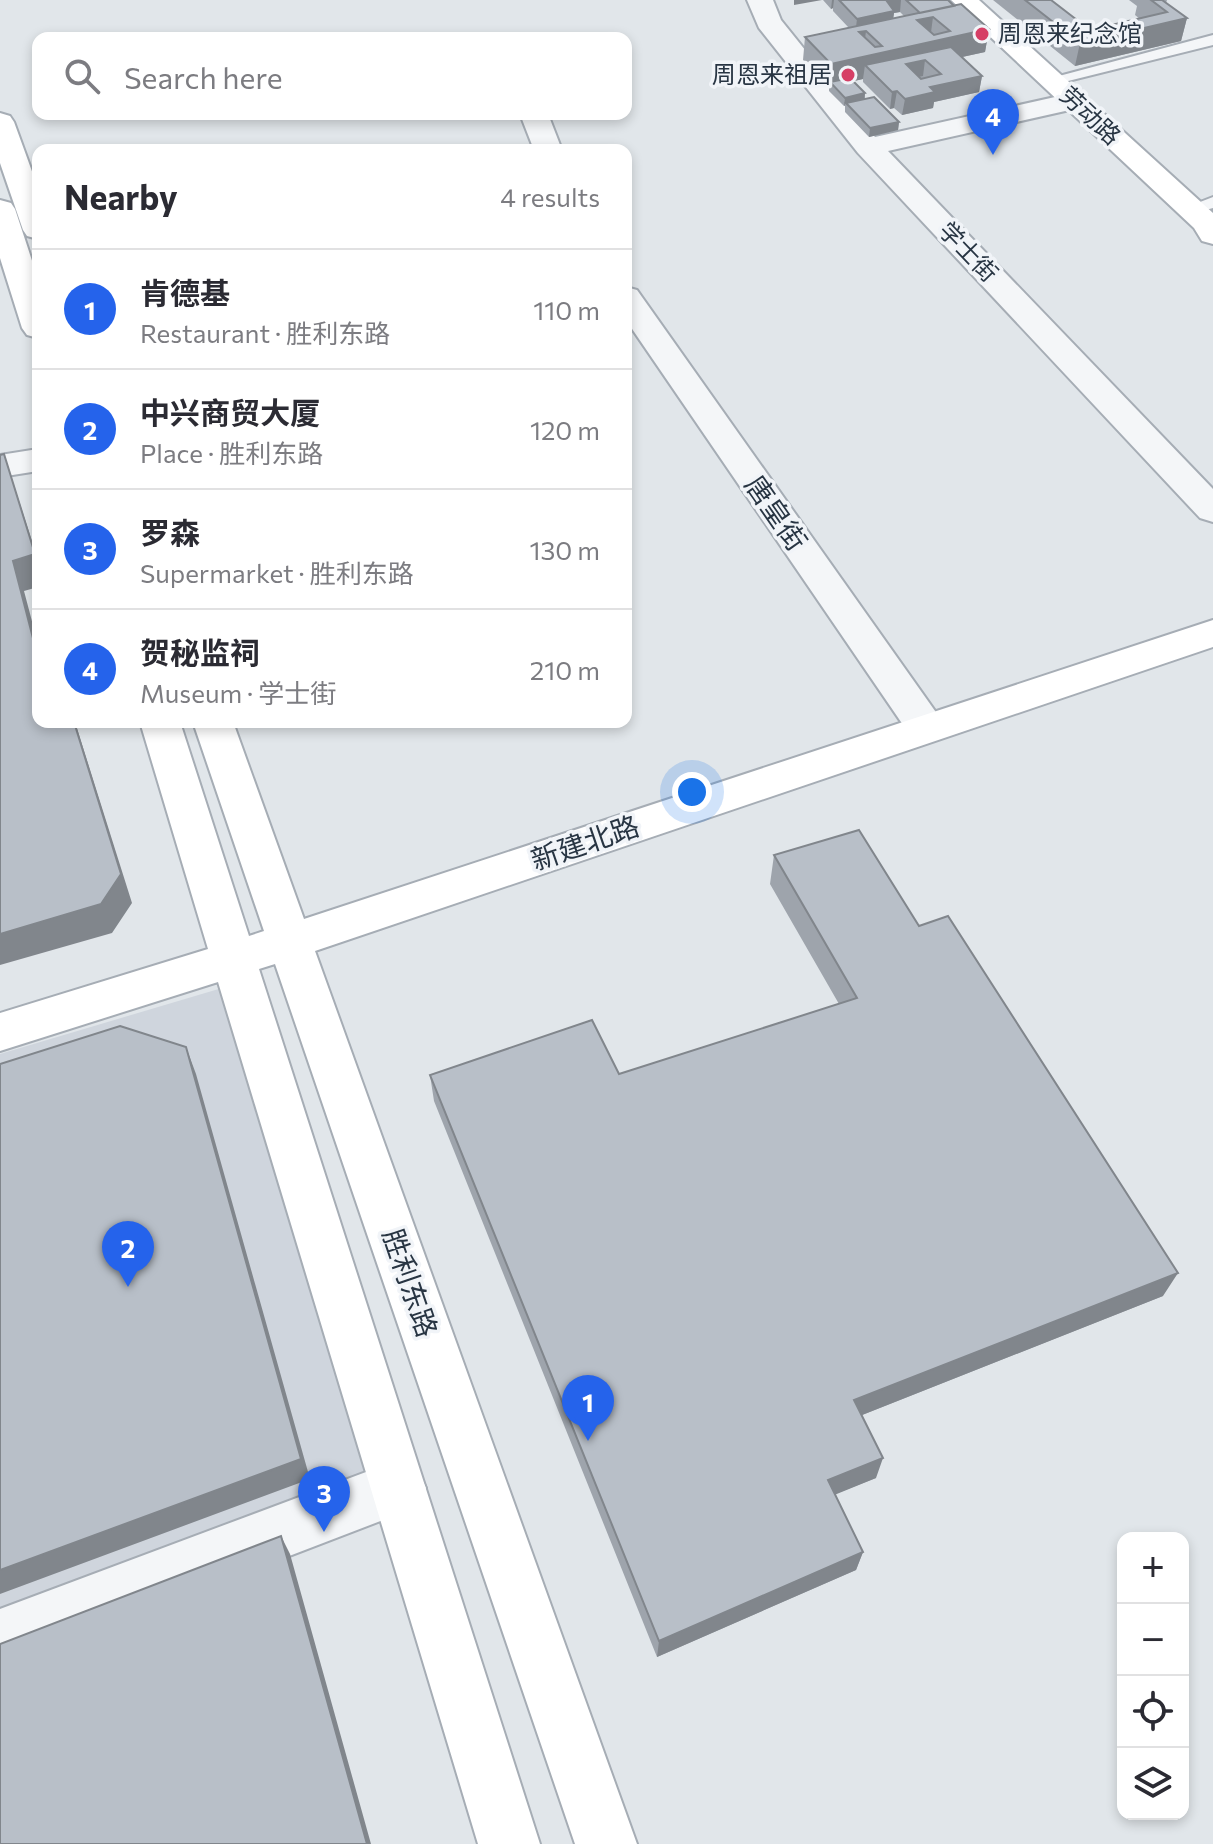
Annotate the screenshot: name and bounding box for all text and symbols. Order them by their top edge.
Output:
place label: 周恩来纪念馆 [998,18,1142,47]
marker: 周恩来纪念馆 [973,25,991,43]
search box [32,32,632,120]
icon: search [60,54,104,98]
text: Search here [124,58,283,95]
place label: 周恩来祖居 [712,59,832,88]
marker: 周恩来祖居 [839,66,857,84]
street label: 劳动路 [1055,80,1127,150]
pin: 4 [967,89,1019,155]
text: Nearby [64,175,178,217]
text: 4 results [500,181,600,212]
street label: 学士街 [934,215,1005,287]
text: 肯德基 [140,273,230,310]
text: 1 [84,294,96,325]
text: 110 m [533,294,600,325]
text: Restaurant · 胜利东路 [140,317,390,348]
text: 中兴商贸大厦 [140,393,320,430]
text: 2 [83,414,97,445]
text: 120 m [530,414,600,445]
text: Place · 胜利东路 [140,437,323,468]
street label: 唐皇街 [739,468,815,557]
text: 罗森 [140,513,200,550]
text: 3 [82,534,98,565]
text: 130 m [529,534,600,565]
text: Supermarket · 胜利东路 [140,557,414,588]
text: 贺秘监祠 [140,633,260,670]
text: 4 [82,654,98,685]
text: 210 m [530,654,600,685]
text: Museum · 学士街 [140,677,336,708]
your location [672,772,712,812]
street label: 新建北路 [526,808,643,876]
pin: 2 [102,1221,154,1287]
street label: 胜利东路 [377,1224,445,1341]
pin: 1 [562,1375,614,1441]
pin: 3 [298,1466,350,1532]
map controls [1117,1532,1189,1820]
button: + [1117,1532,1189,1604]
button: − [1117,1604,1189,1676]
button: locate [1117,1676,1189,1748]
button: layers [1117,1748,1189,1820]

